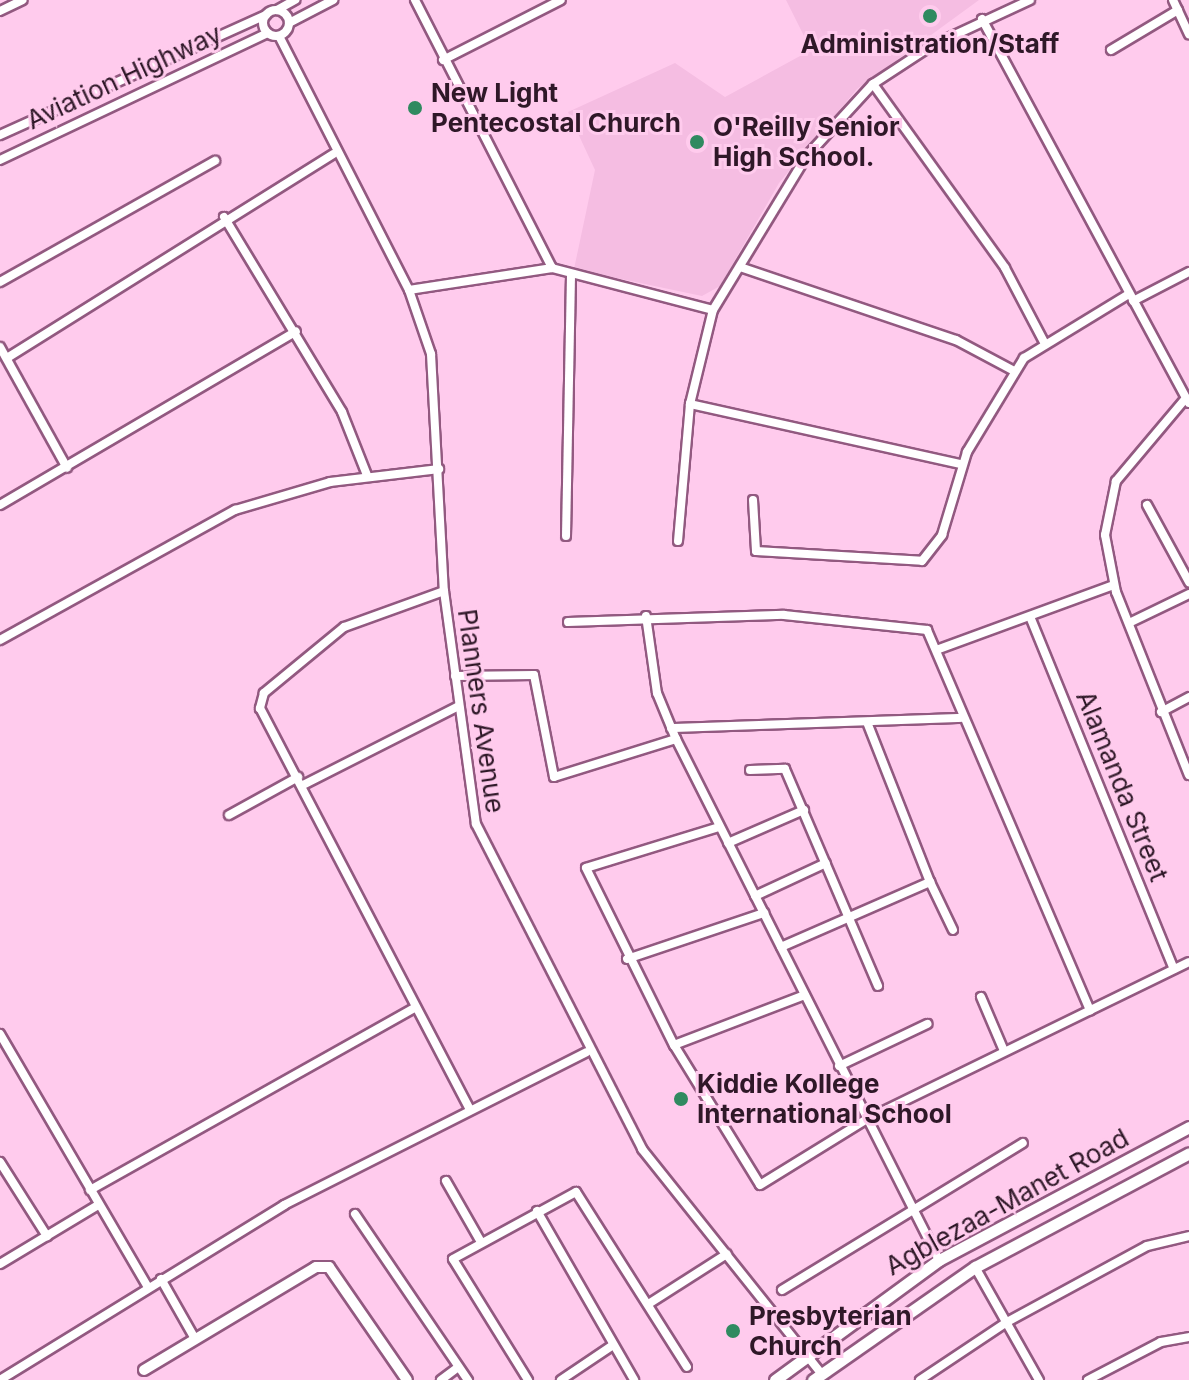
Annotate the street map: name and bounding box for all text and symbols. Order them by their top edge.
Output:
marker: Administration/Staff [921,7,939,25]
street label: Aviation Highway [21,18,227,136]
place label: Administration/Staff [801,28,1059,60]
place label: New Light Pentecostal Church [431,77,681,138]
marker: New Light Pentecostal Church [406,99,424,117]
place label: O'Reilly Senior High School. [713,111,900,172]
marker: O'Reilly Senior High School. [688,133,706,151]
street label: Planners Avenue [451,607,511,815]
street label: Alamanda Street [1070,686,1174,886]
place label: Kiddie Kollege International School [697,1068,952,1130]
marker: Kiddie Kollege International School [672,1090,690,1108]
street label: Agblezaa-Manet Road [880,1122,1134,1282]
place label: Presbyterian Church [749,1300,912,1362]
marker: Presbyterian Church [724,1322,742,1340]

